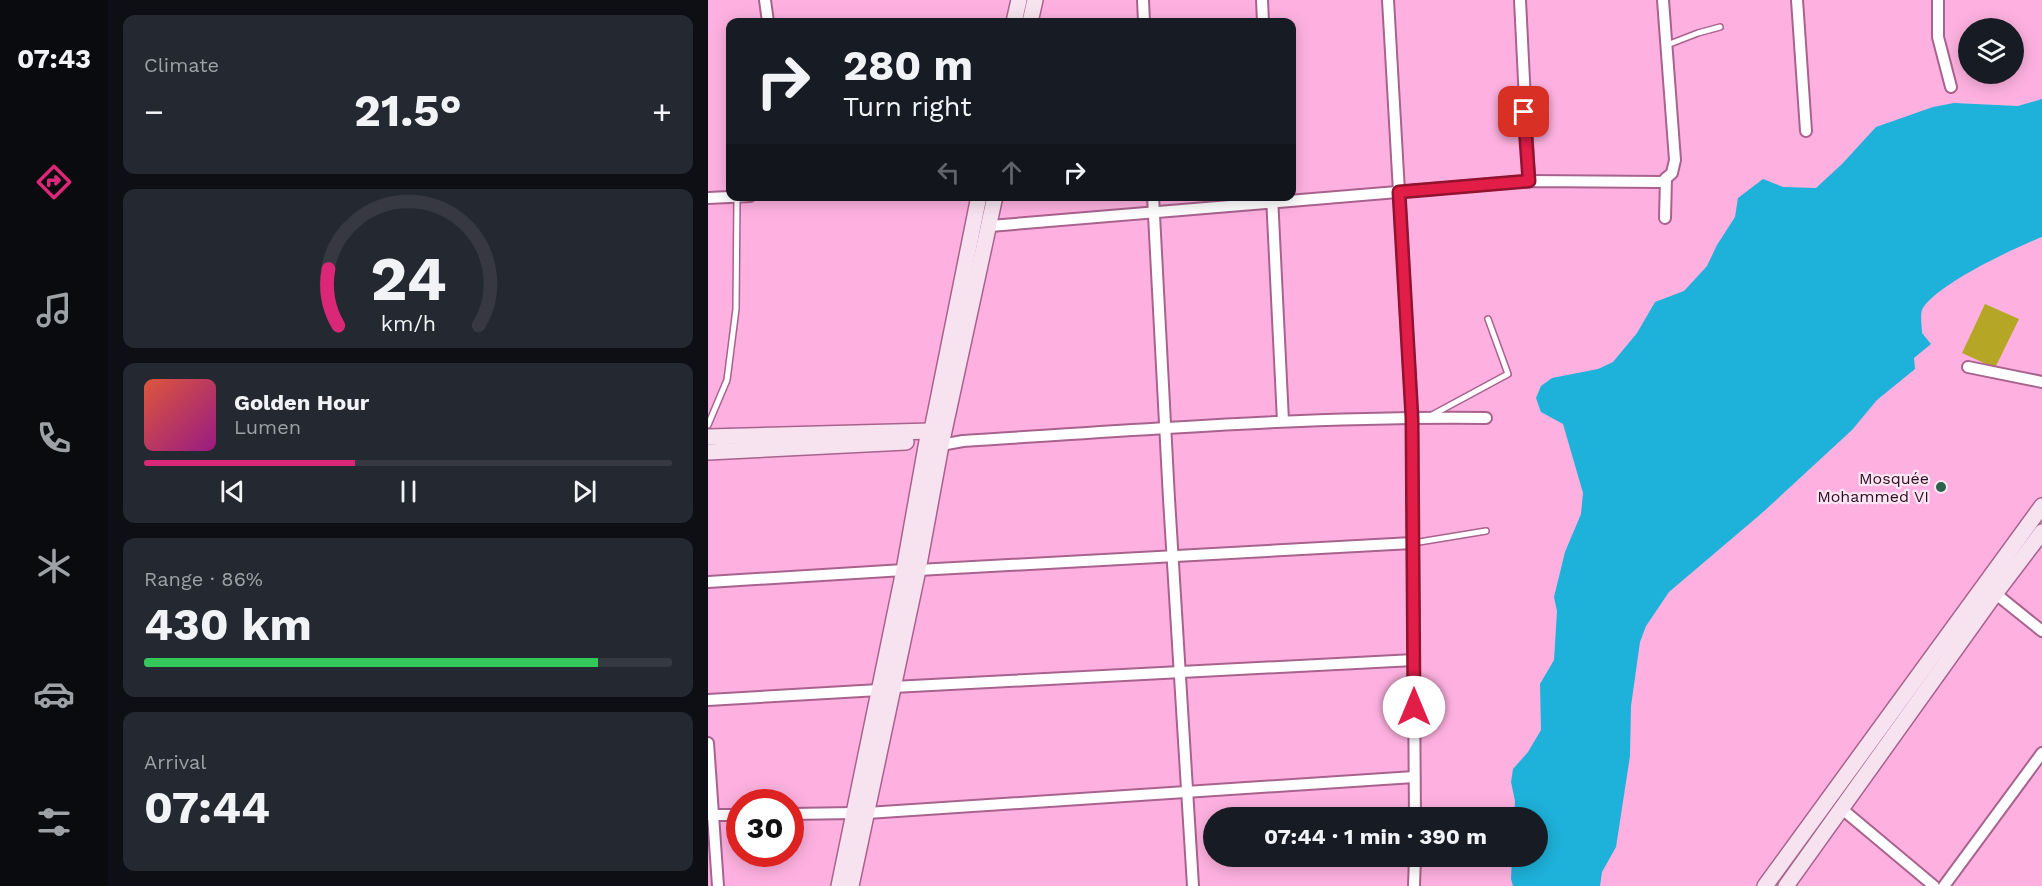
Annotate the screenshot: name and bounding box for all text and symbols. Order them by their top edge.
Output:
map controls [1958,18,2024,84]
button: layers [1958,18,2024,84]
text: 280 m [843,41,973,90]
icon: right [744,42,822,120]
text: 07:43 [17,43,91,75]
text: Climate [144,53,219,77]
text: 21.5° [354,84,462,137]
pin [1498,86,1549,137]
text: Turn right [843,91,972,123]
text: − [144,92,164,131]
text: + [652,92,672,131]
icon: arrive [1507,95,1540,128]
icon: left [932,156,965,189]
icon: ahead [995,156,1028,189]
icon: right [1058,156,1091,189]
icon: directions [33,161,75,203]
text: 24 [370,242,446,315]
icon: music [33,289,75,331]
text: km/h [380,311,436,336]
text: Golden Hour [234,390,369,415]
text: Lumen [234,415,301,439]
icon: phone [33,417,75,459]
place label: Mosquée Mohammed VI [1817,469,1929,506]
icon: previous [216,475,249,508]
icon: pause [392,475,425,508]
icon: next [568,475,601,508]
marker: Mosquée Mohammed VI [1934,480,1948,494]
icon: climate [33,545,75,587]
text: Range · 86% [144,567,263,591]
text: 430 km [144,598,312,651]
icon: car [33,673,75,715]
position arrow [1382,675,1446,739]
text: Arrival [144,750,206,774]
text: 07:44 [144,781,270,834]
speed limit sign: 30 [726,789,804,867]
icon: filters [33,801,75,843]
text: 07:44 · 1 min · 390 m [1264,824,1487,849]

